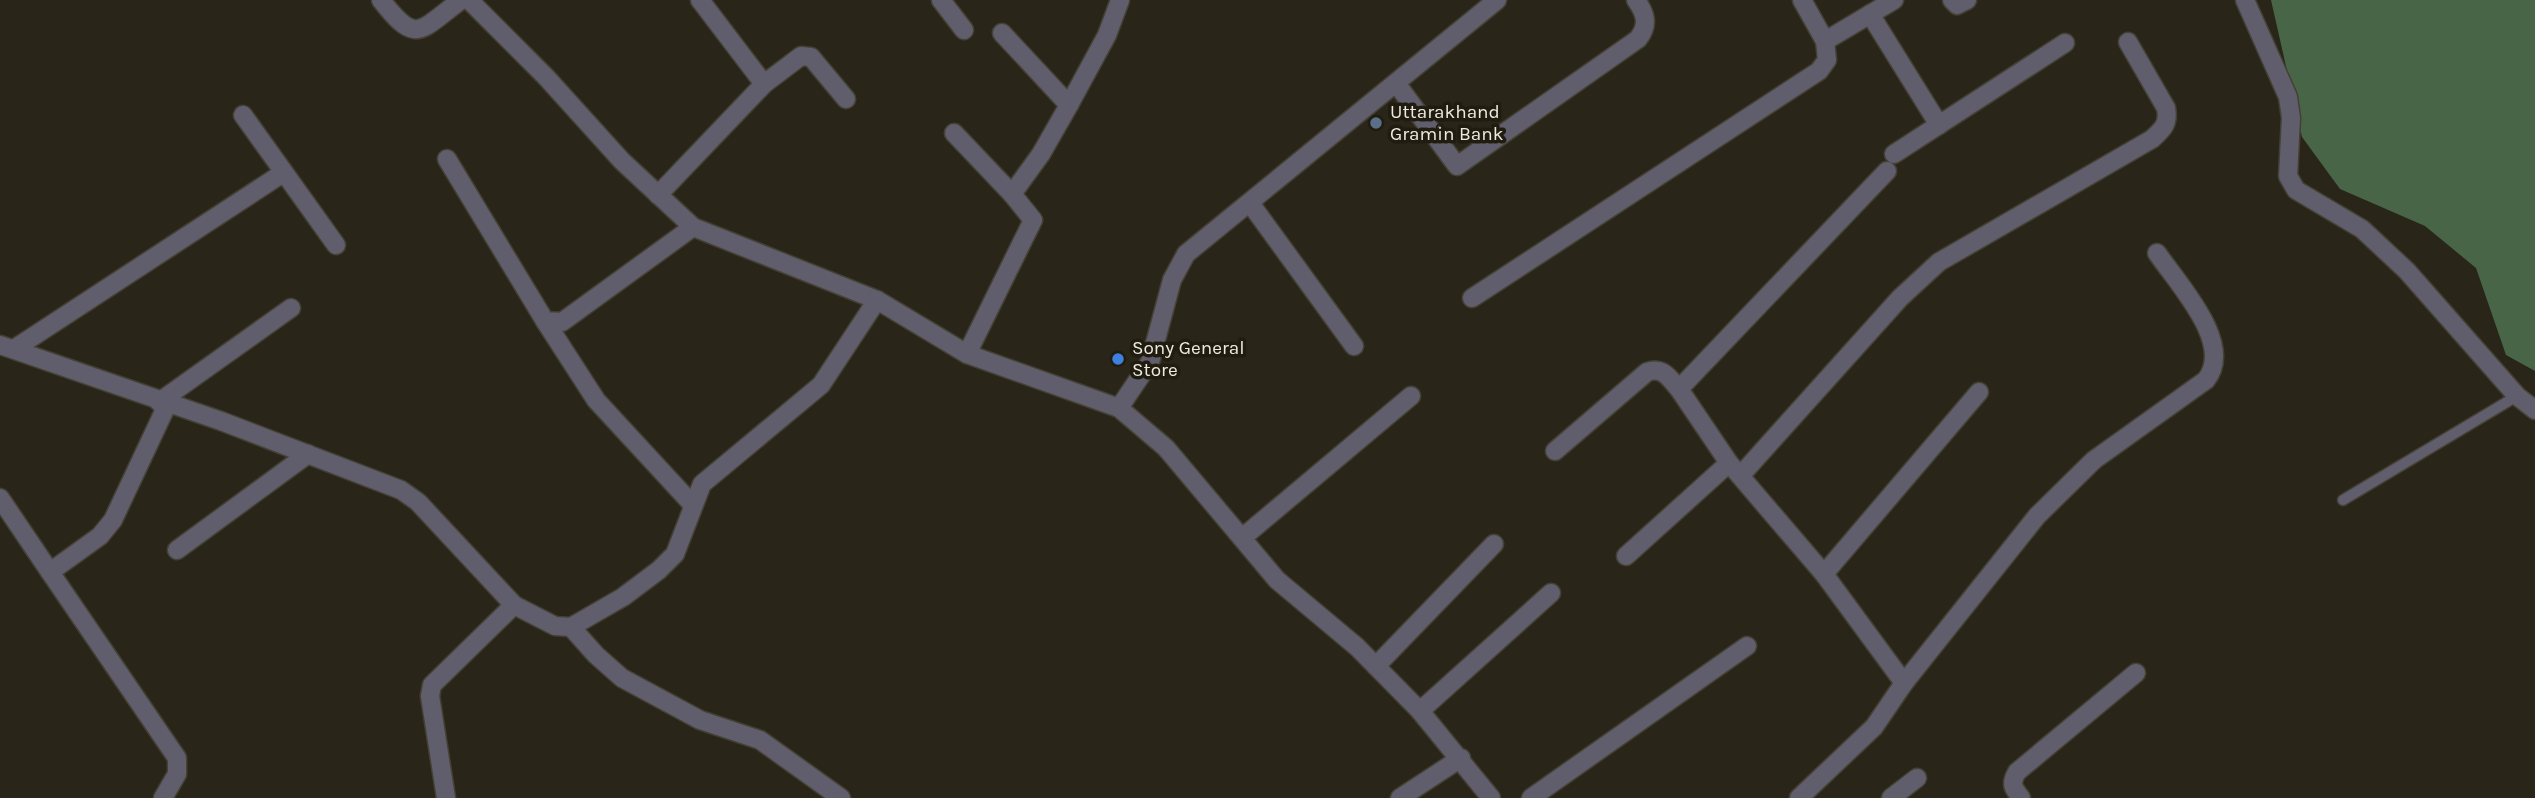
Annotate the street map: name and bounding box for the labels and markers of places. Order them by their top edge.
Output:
place label: Uttarakhand Gramin Bank [1390,101,1504,145]
marker: Uttarakhand Gramin Bank [1368,115,1384,131]
place label: Sony General Store [1132,337,1245,381]
marker: Sony General Store [1110,351,1126,367]

